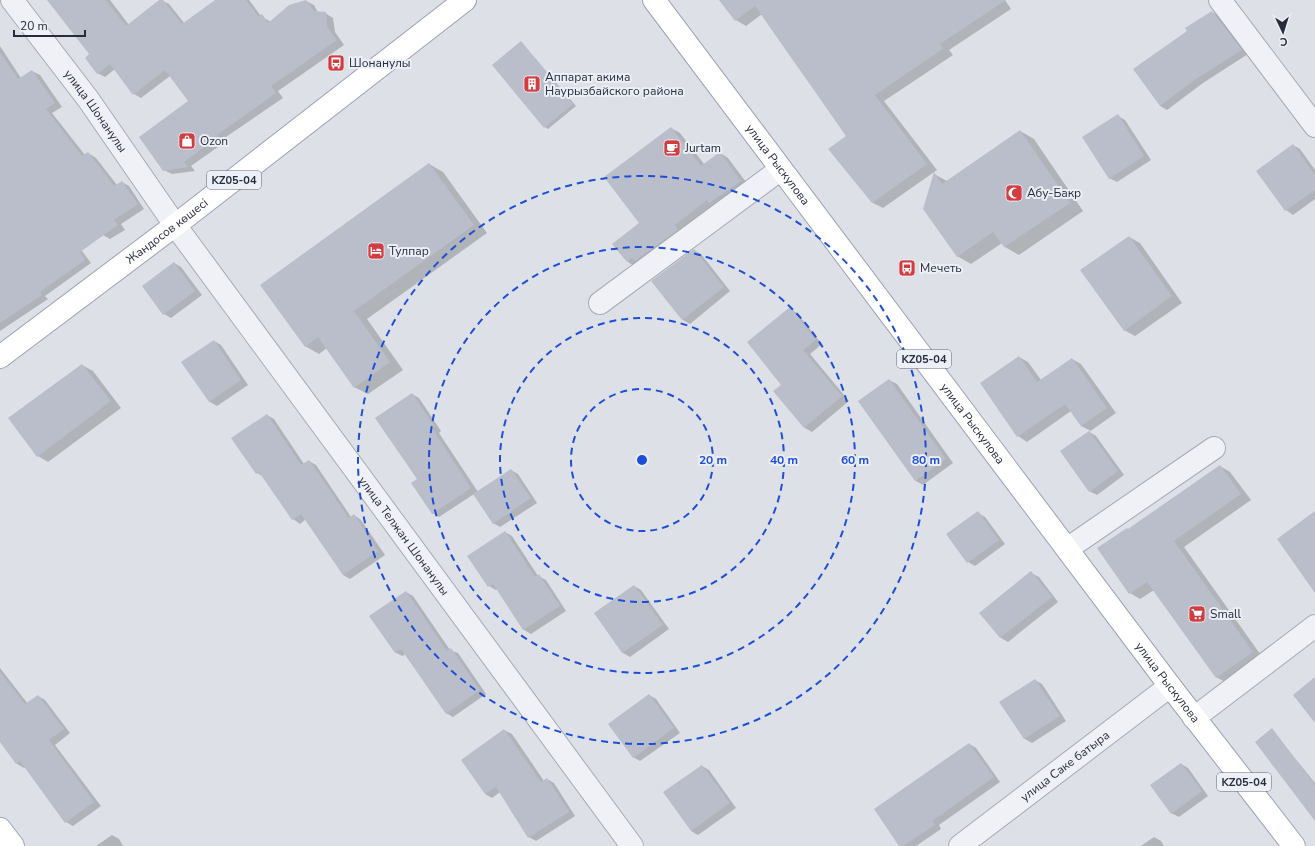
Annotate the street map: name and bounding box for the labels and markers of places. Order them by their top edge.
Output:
bus stop icon: Шонанулы [326,53,346,73]
place label: Шонанулы [349,55,411,71]
place label: Аппарат акима Наурызбайского района [545,69,684,99]
building icon: Аппарат акима Наурызбайского района [522,74,542,94]
shop icon: Ozon [177,131,197,151]
place label: Ozon [200,133,228,149]
cafe icon: Jurtam [662,138,682,158]
place label: Jurtam [684,140,721,156]
mosque icon: Абу-Бакр [1004,183,1024,203]
place label: Абу-Бакр [1027,185,1081,201]
hotel icon: Тулпар [366,241,386,261]
place label: Тулпар [389,243,429,259]
bus stop icon: Мечеть [897,258,917,278]
place label: Мечеть [920,260,962,276]
centre of rings [635,453,649,467]
supermarket icon: Small [1187,604,1207,624]
place label: Small [1210,606,1242,622]

